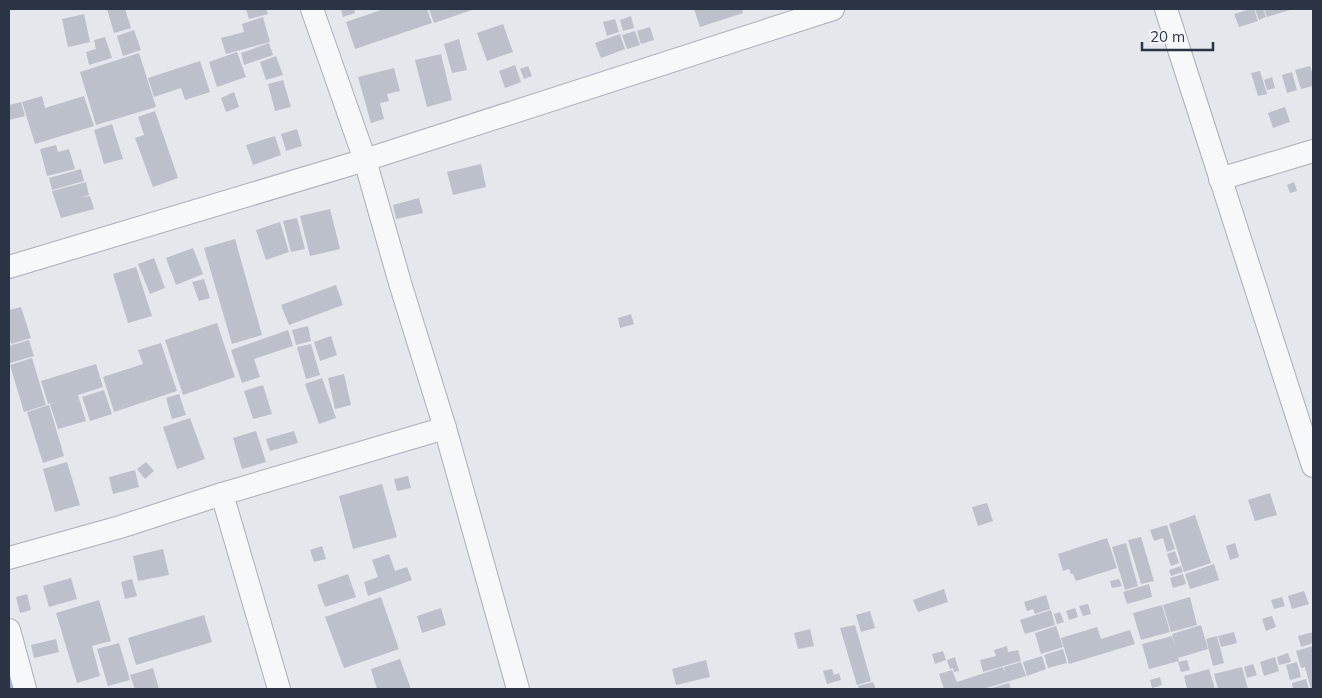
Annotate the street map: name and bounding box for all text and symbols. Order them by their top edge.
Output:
scale bar [1142,20,1213,52]
text: 20 m [1150,27,1185,46]

